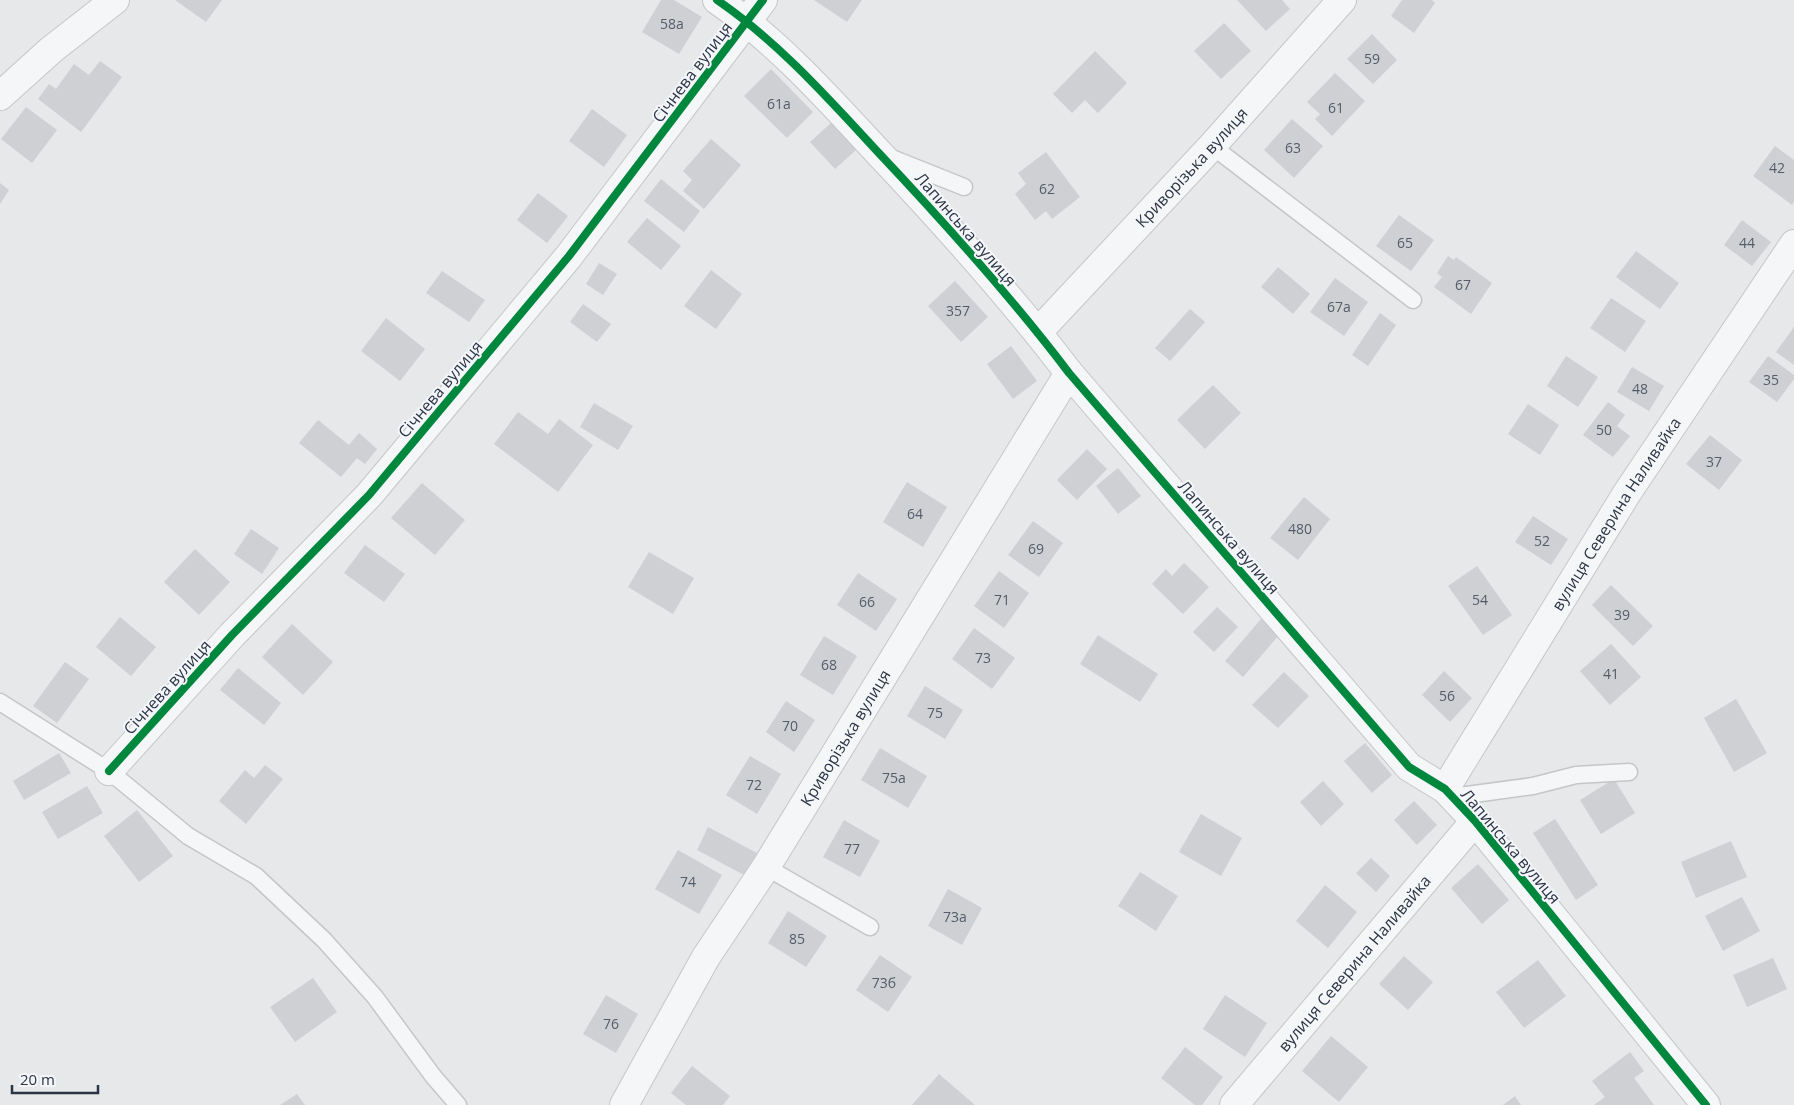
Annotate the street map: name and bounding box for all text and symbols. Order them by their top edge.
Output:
house number: 58а [660,14,684,33]
street label: Січнева вулиця [647,17,737,127]
house number: 59 [1364,49,1380,68]
house number: 61а [767,94,791,113]
house number: 61 [1328,98,1344,117]
street label: Криворізька вулиця [1130,103,1252,232]
house number: 63 [1285,138,1301,157]
house number: 42 [1769,158,1785,177]
street label: Лапинська вулиця [910,167,1022,291]
house number: 62 [1039,179,1055,198]
house number: 65 [1397,233,1413,252]
house number: 44 [1739,233,1755,252]
house number: 67 [1455,275,1471,294]
house number: 67а [1327,297,1351,316]
house number: 357 [946,301,970,320]
street label: Січнева вулиця [393,336,487,442]
house number: 35 [1763,370,1779,389]
house number: 48 [1632,379,1648,398]
street label: вулиця Северина Наливайка [1546,413,1686,615]
house number: 50 [1596,420,1612,439]
house number: 37 [1706,452,1722,471]
street label: Лапинська вулиця [1173,475,1285,599]
house number: 64 [907,504,923,523]
house number: 480 [1288,519,1312,538]
house number: 52 [1534,531,1550,550]
house number: 69 [1028,539,1044,558]
house number: 71 [994,590,1010,609]
house number: 54 [1472,590,1488,609]
house number: 66 [859,592,875,611]
house number: 39 [1614,605,1630,624]
street label: Січнева вулиця [118,635,216,739]
house number: 73 [975,648,991,667]
house number: 68 [821,655,837,674]
house number: 41 [1603,664,1619,683]
street label: Криворізька вулиця [795,665,896,810]
house number: 56 [1439,686,1455,705]
house number: 75 [927,703,943,722]
house number: 70 [782,716,798,735]
house number: 75а [882,768,906,787]
house number: 72 [746,775,762,794]
street label: Лапинська вулиця [1456,784,1566,908]
house number: 77 [844,839,860,858]
street label: вулиця Северина Наливайка [1273,870,1436,1056]
house number: 74 [680,872,696,891]
house number: 73а [943,907,967,926]
house number: 85 [789,929,805,948]
house number: 73б [872,973,896,992]
house number: 76 [603,1014,619,1033]
scale bar [12,1062,99,1094]
text: 20 m [20,1069,55,1089]

